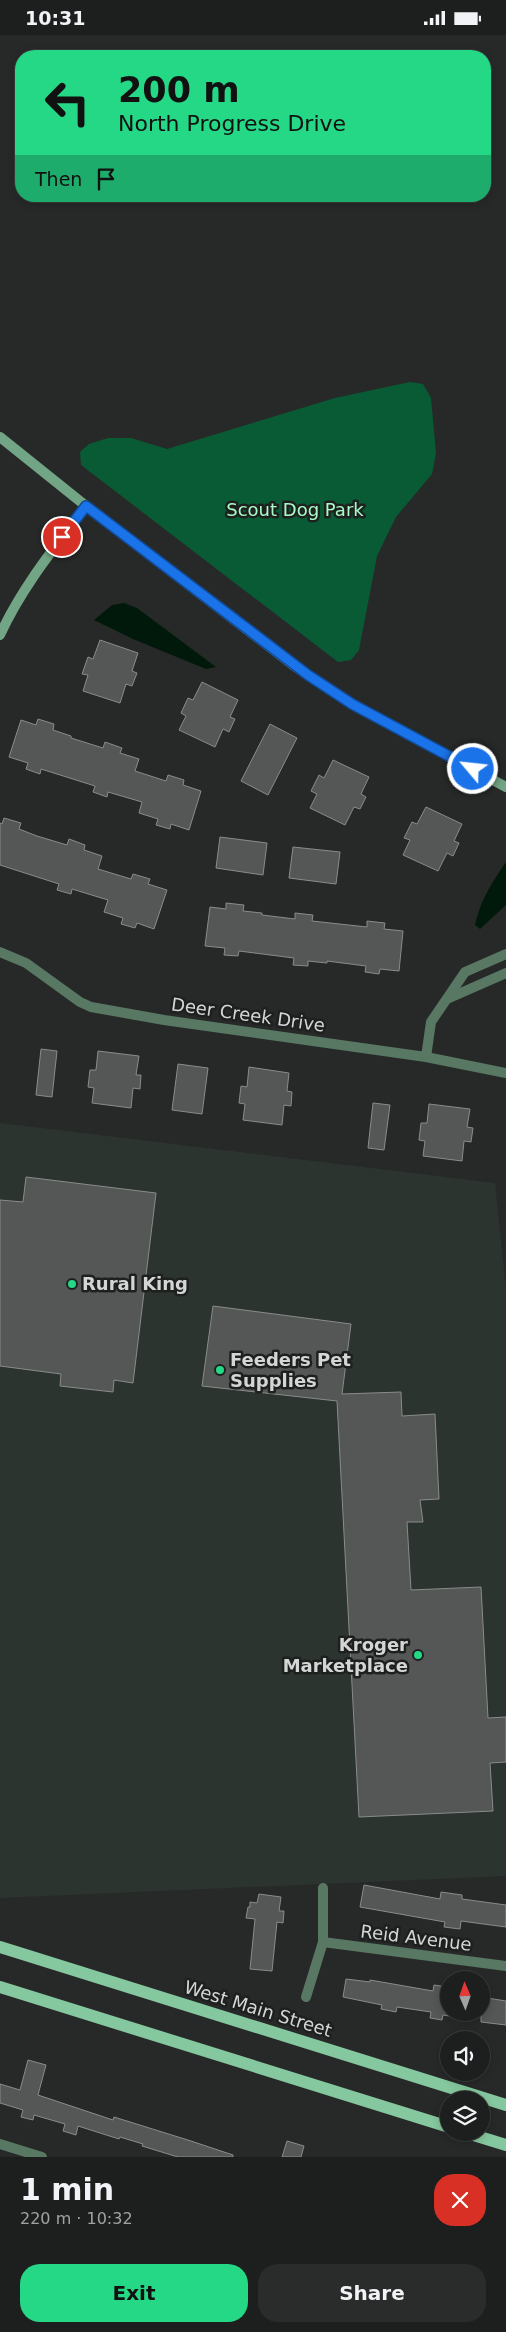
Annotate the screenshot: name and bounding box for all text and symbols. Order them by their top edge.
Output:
text: 10:31 [25,7,85,29]
icon: left [35,70,100,135]
text: 200 m [118,70,240,110]
text: North Progress Drive [118,111,346,136]
icon: arrive [92,165,120,193]
text: Then [35,168,82,190]
park label: Scout Dog Park [226,499,364,520]
pin [41,516,83,558]
icon: arrive [48,523,76,551]
position arrow [446,742,498,794]
street label: Deer Creek Drive [170,993,326,1036]
place label: Rural King [82,1273,188,1294]
marker: Rural King [66,1278,78,1290]
place label: Feeders Pet Supplies [230,1349,351,1391]
marker: Feeders Pet Supplies [214,1364,226,1376]
place label: Kroger Marketplace [283,1634,408,1676]
marker: Kroger Marketplace [412,1649,424,1661]
street label: Reid Avenue [359,1920,473,1955]
north arrow [440,1971,490,2021]
map controls [440,1971,490,2141]
street label: West Main Street [182,1976,335,2041]
button: sound [440,2031,490,2081]
button: layers [440,2091,490,2141]
text: 1 min [20,2172,114,2207]
button: close [434,2174,486,2226]
text: 220 m · 10:32 [20,2209,133,2228]
button: Exit [20,2264,248,2322]
button: Share [258,2264,486,2322]

